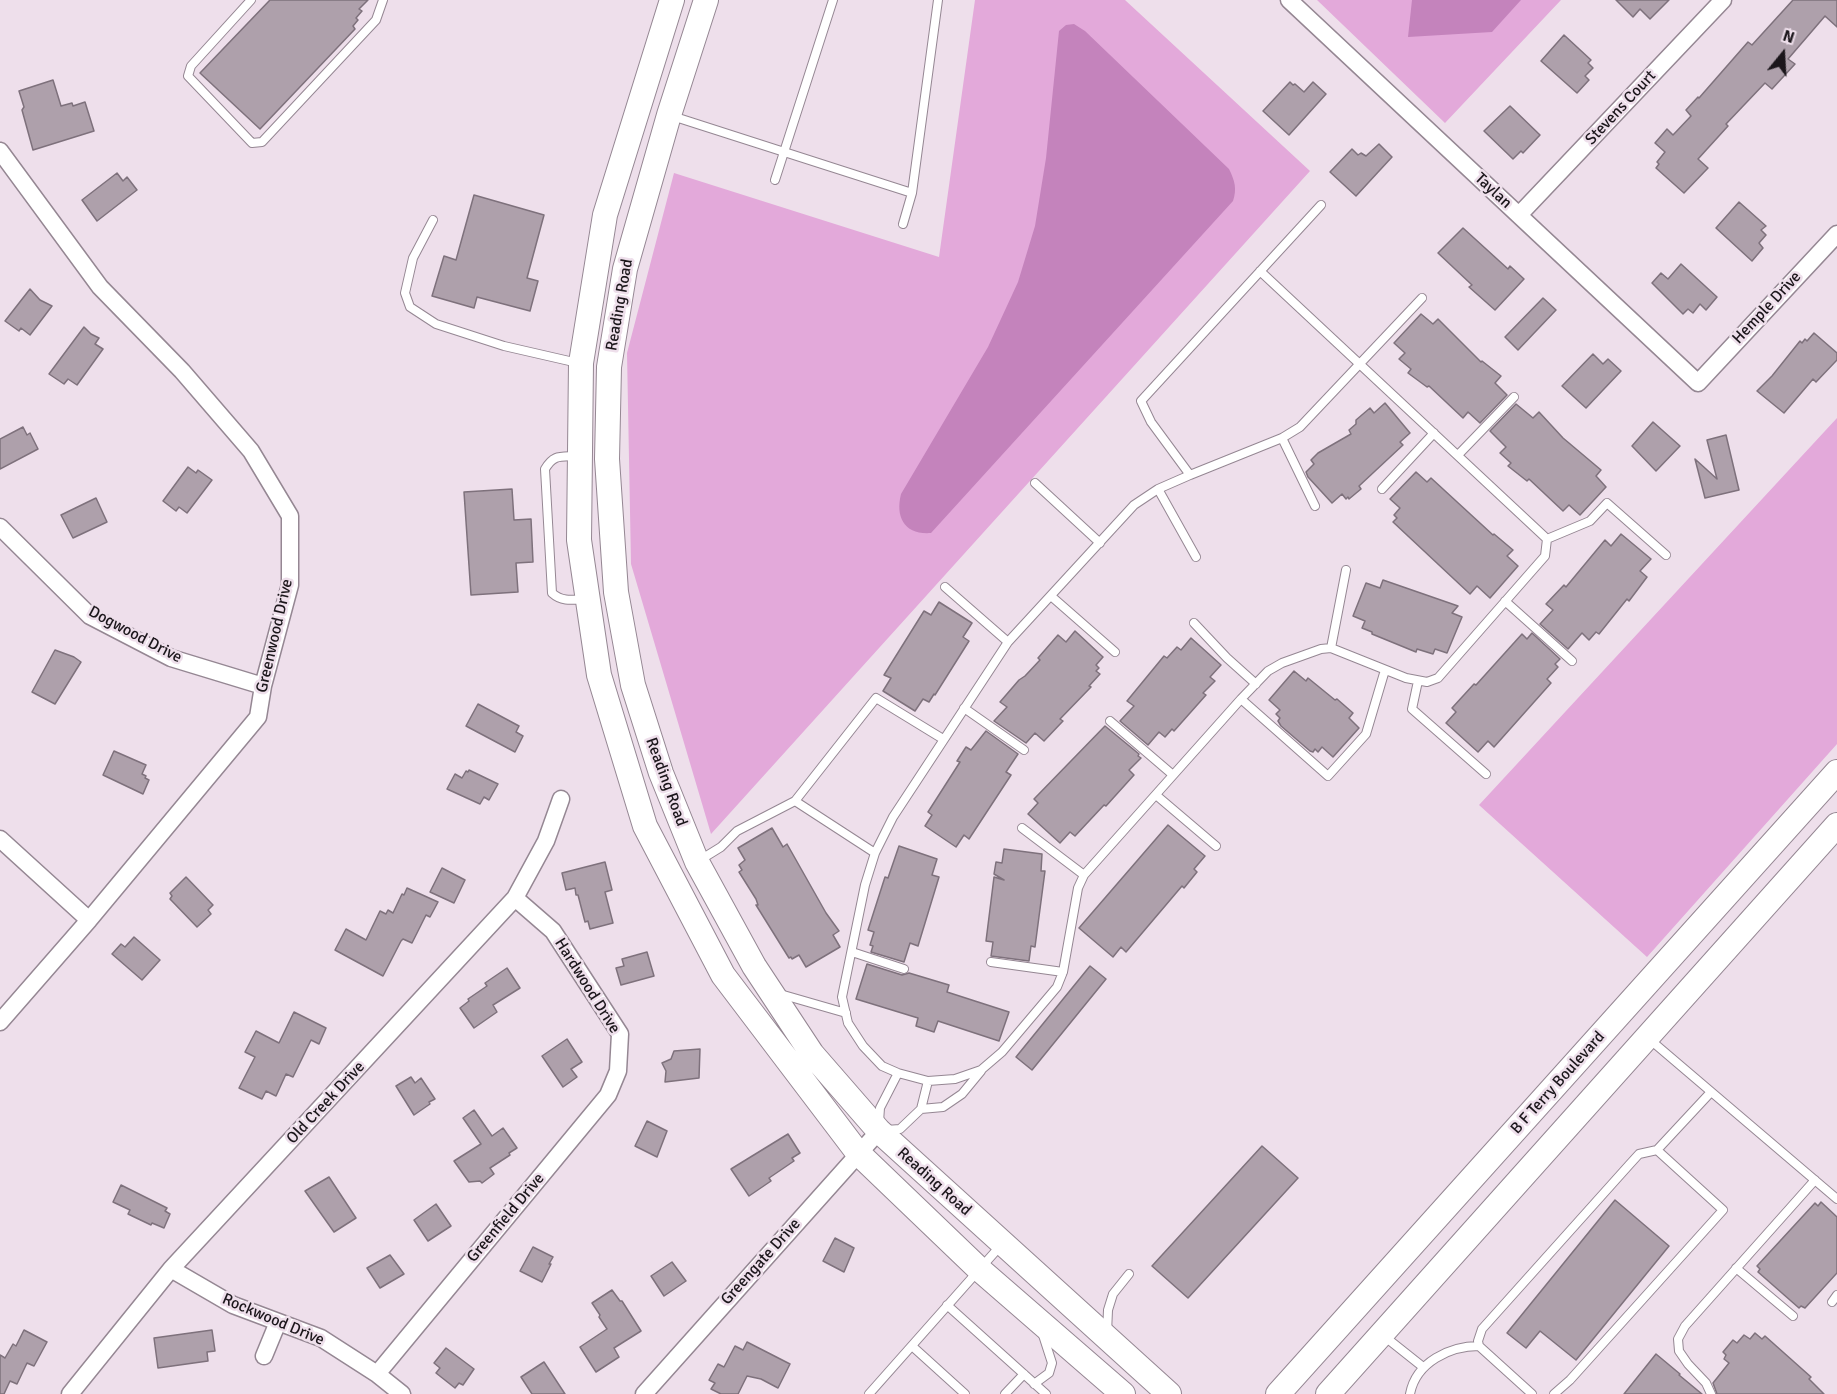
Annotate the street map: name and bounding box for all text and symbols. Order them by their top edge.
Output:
north arrow [1753,24,1813,84]
text: N [1780,26,1797,48]
street label: Stevens Court [1582,67,1660,149]
street label: Taylan [1470,169,1516,213]
street label: Reading Road [602,257,638,353]
street label: Hemple Drive [1729,268,1805,348]
street label: Greenwood Drive [253,577,297,695]
street label: Dogwood Drive [85,602,185,668]
street label: Reading Road [641,735,691,829]
street label: Hardwood Drive [550,935,624,1037]
street label: B F Terry Boulevard [1507,1028,1609,1138]
street label: Old Creek Drive [283,1058,369,1148]
street label: Reading Road [893,1144,975,1220]
street label: Greenfield Drive [463,1170,549,1266]
street label: Greengate Drive [717,1215,805,1309]
street label: Rockwood Drive [219,1290,327,1350]

